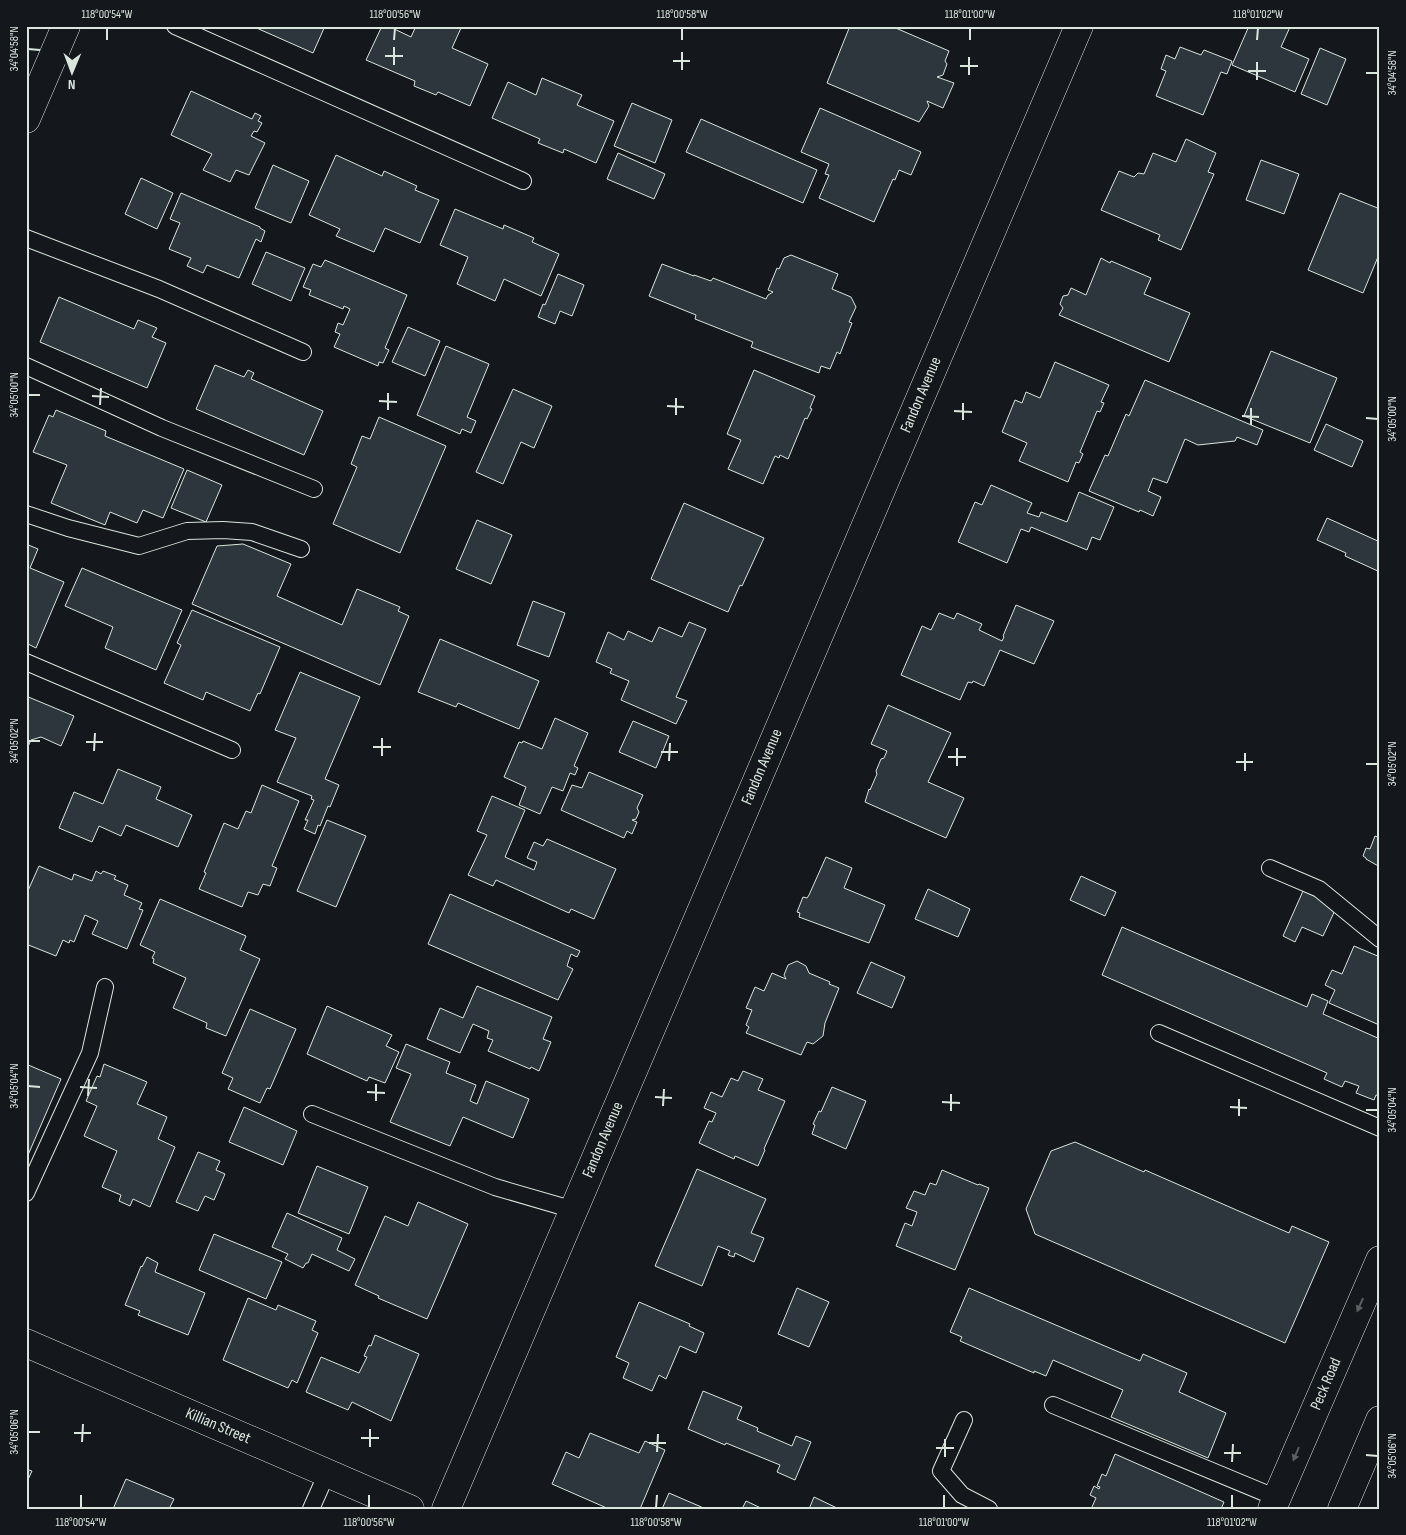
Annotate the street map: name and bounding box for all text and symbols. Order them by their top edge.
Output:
text: 118°00'54"W [82,7,133,22]
text: 118°00'56"W [369,7,421,22]
text: 118°00'58"W [657,7,708,22]
text: 118°01'00"W [945,7,995,22]
text: 118°01'02"W [1233,7,1283,22]
text: 34°04'58"N [7,26,22,72]
north arrow [48,48,98,98]
text: 34°04'58"N [1385,50,1400,96]
text: N [68,76,76,93]
street label: Fandon Avenue [897,354,945,436]
text: 34°05'00"N [7,372,22,418]
text: 34°05'00"N [1385,396,1400,442]
text: 34°05'02"N [7,718,22,764]
street label: Fandon Avenue [738,726,786,808]
text: 34°05'02"N [1385,741,1400,787]
text: 34°05'04"N [7,1063,22,1109]
text: 34°05'04"N [1385,1087,1400,1133]
street label: Fandon Avenue [579,1099,627,1181]
one-way arrow [1356,1298,1364,1312]
street label: Peck Road [1307,1355,1345,1413]
street label: Killian Street [183,1404,253,1448]
text: 34°05'06"N [7,1409,22,1455]
text: 34°05'06"N [1385,1433,1400,1479]
one-way arrow [1291,1447,1299,1461]
text: 118°00'54"W [56,1515,107,1530]
text: 118°00'56"W [343,1515,395,1530]
text: 118°00'58"W [631,1515,682,1530]
text: 118°01'00"W [919,1515,969,1530]
text: 118°01'02"W [1207,1515,1257,1530]

